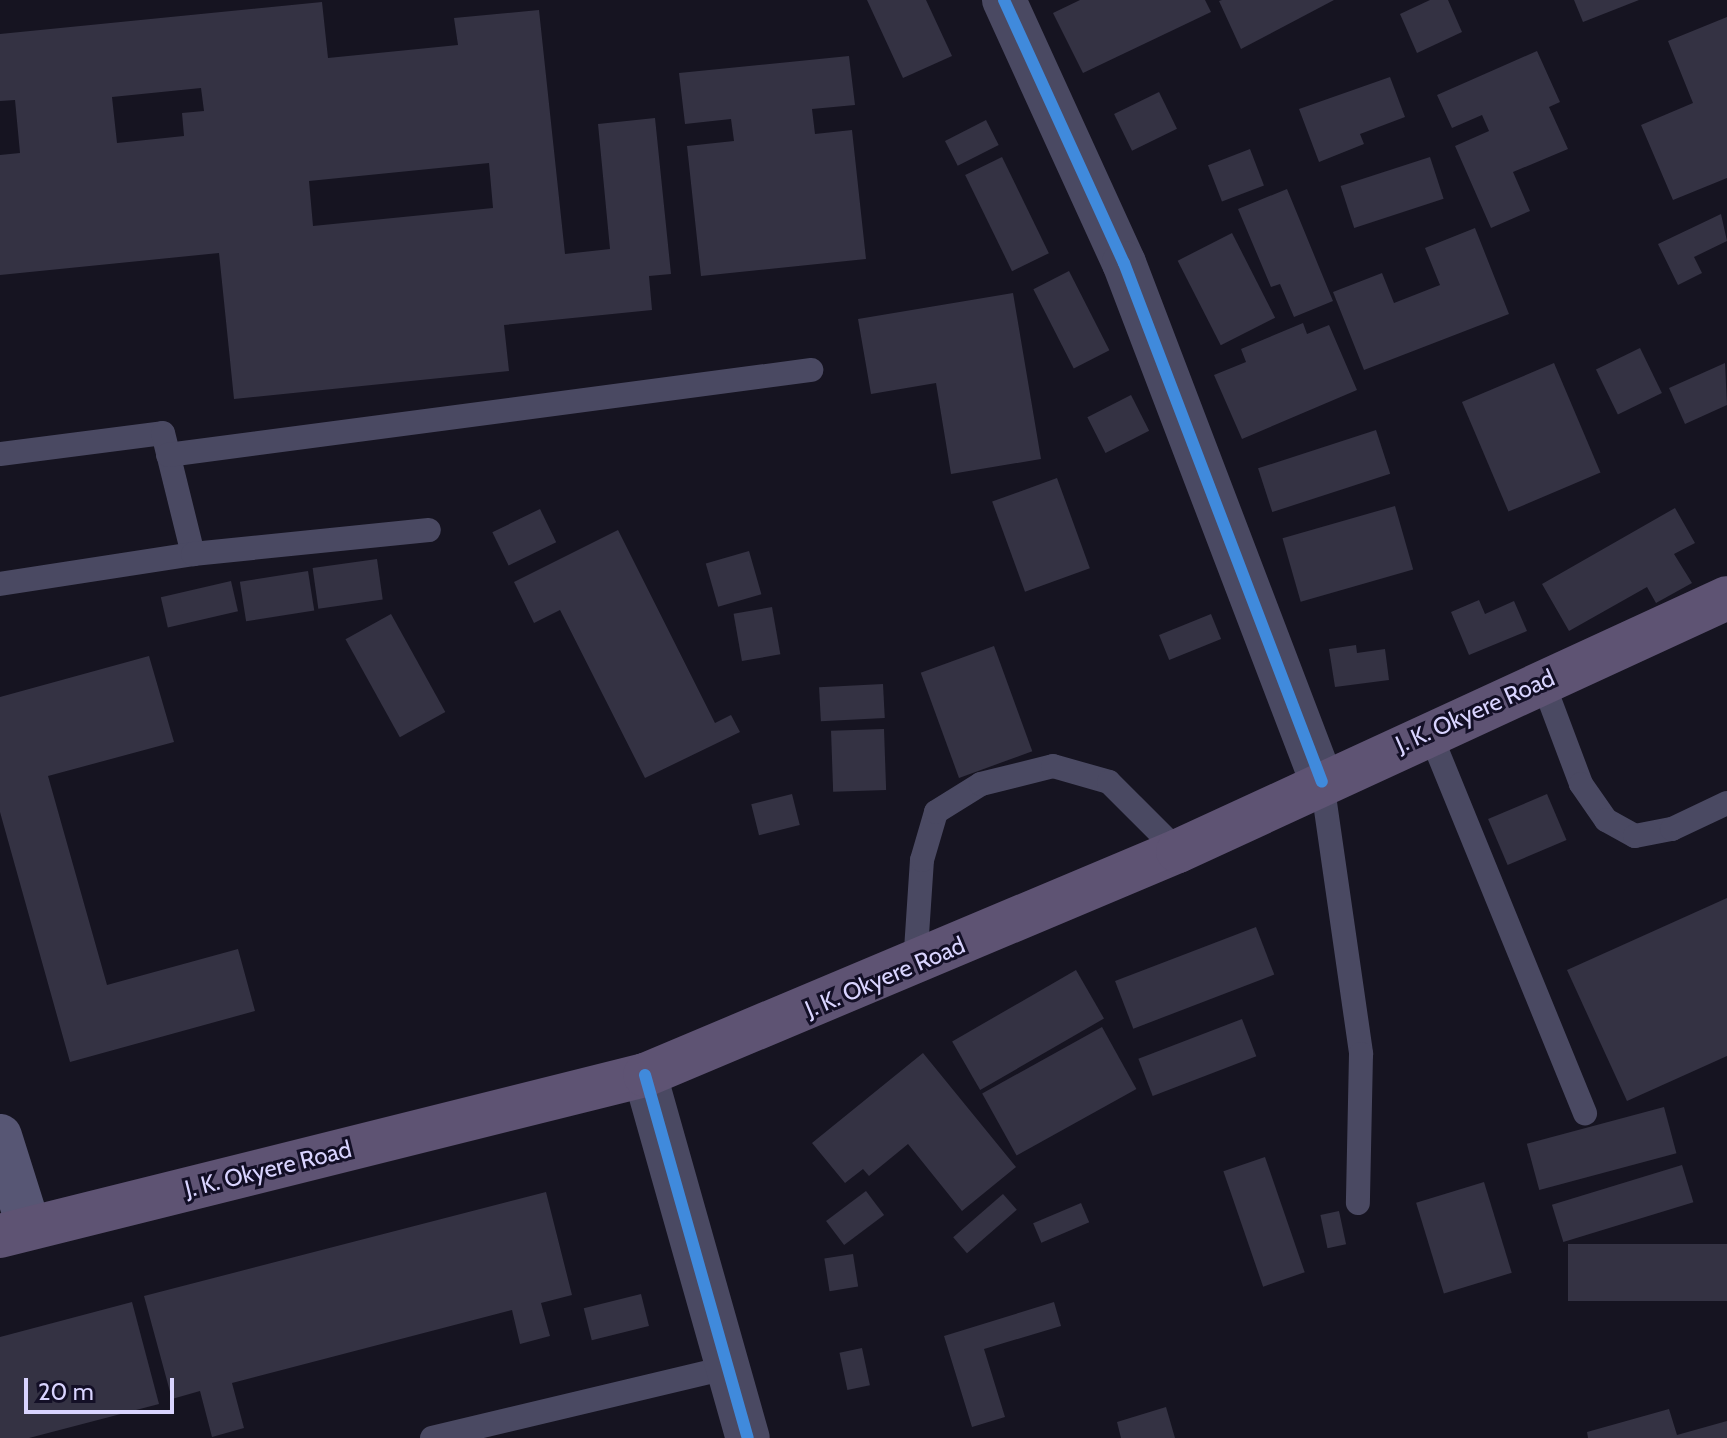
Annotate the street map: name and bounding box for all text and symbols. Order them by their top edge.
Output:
street label: J. K. Okyere Road [1391,663,1559,759]
street label: J. K. Okyere Road [801,930,969,1024]
street label: J. K. Okyere Road [182,1134,354,1204]
scale bar [28,1362,178,1412]
text: 20 m [38,1377,94,1406]

